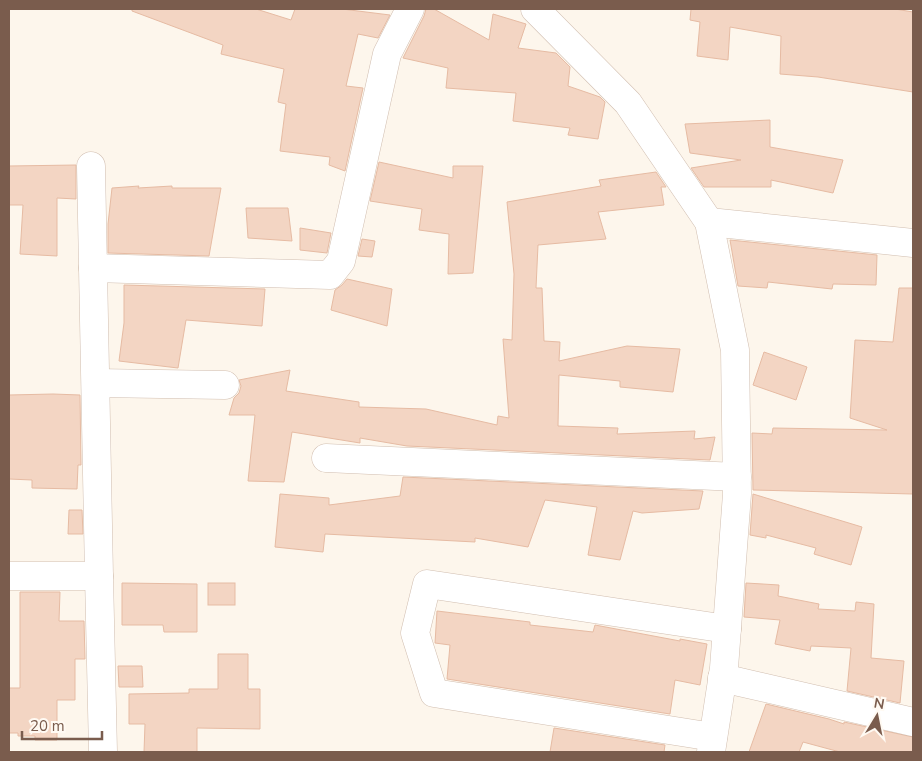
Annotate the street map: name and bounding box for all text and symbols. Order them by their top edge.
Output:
north arrow [852,691,902,741]
text: N [872,693,886,714]
scale bar [22,708,102,740]
text: 20 m [30,716,65,736]

